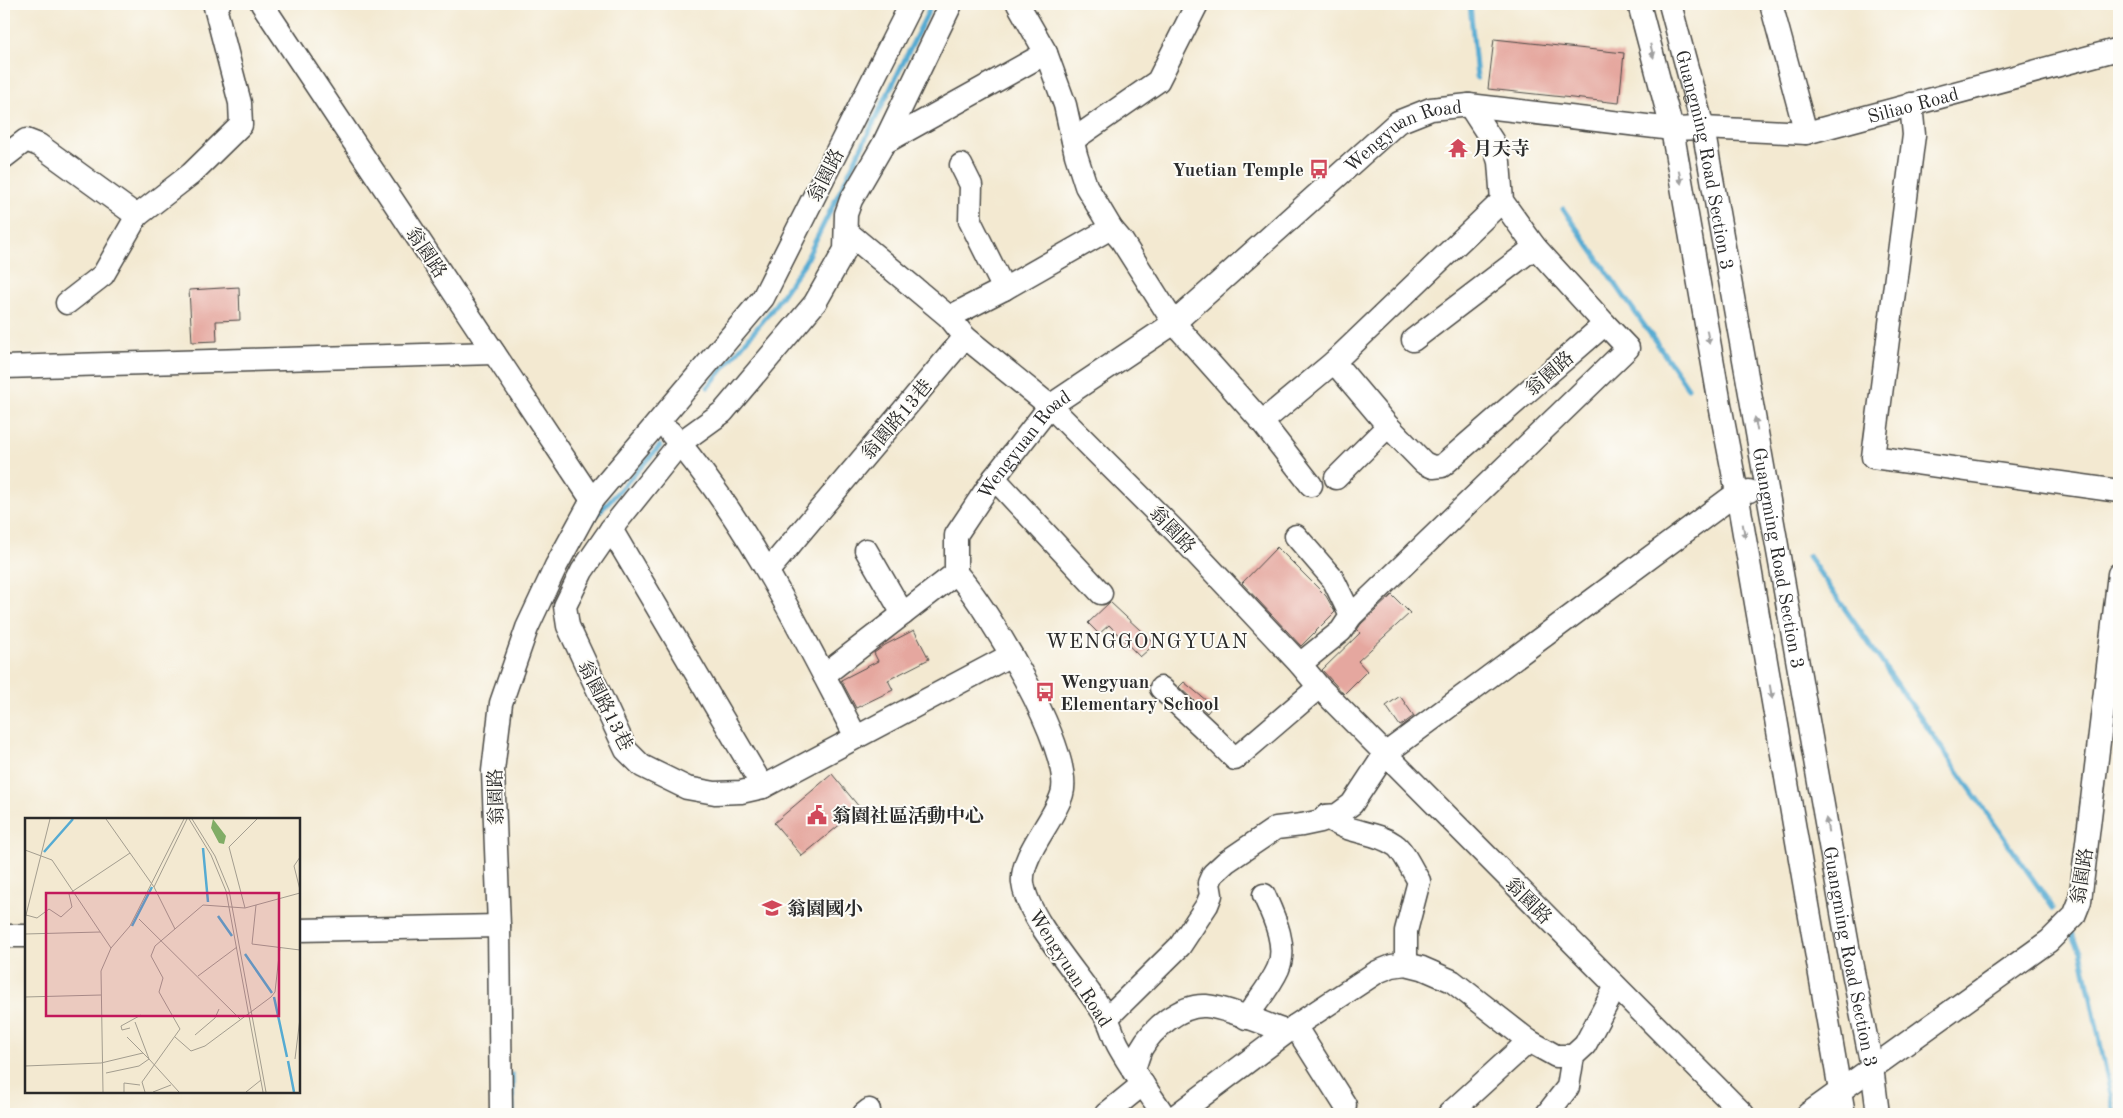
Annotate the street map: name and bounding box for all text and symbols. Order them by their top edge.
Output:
one-way arrow [1648,43,1656,58]
street label: Guangming Road Section 3 [1671,48,1735,272]
street label: Siliao Road [1866,85,1961,128]
street label: Wengyuan Road [1342,99,1463,177]
temple icon: 月天寺 [1447,137,1469,159]
place label: 月天寺 [1473,138,1530,160]
street label: 翁園路 [803,145,849,206]
bus stop icon: Yuetian Temple [1308,158,1330,180]
place label: Yuetian Temple [1172,162,1304,181]
one-way arrow [1677,170,1685,186]
street label: 翁園路 [401,223,451,282]
one-way arrow [1704,330,1712,346]
street label: 翁園路 [1521,347,1578,401]
street label: 翁園路13巷 [857,375,937,464]
street label: Wengyuan Road [976,388,1075,503]
one-way arrow [1752,415,1760,431]
street label: Guangming Road Section 3 [1748,446,1806,670]
street label: 翁園路 [1145,502,1200,558]
one-way arrow [1740,524,1748,540]
district label: WENGGONGYUAN [1045,632,1249,653]
street label: 翁園路13巷 [573,657,637,754]
place label: Wengyuan Elementary School [1060,674,1219,715]
bus stop icon: Wengyuan Elementary School [1034,681,1056,703]
one-way arrow [1768,684,1776,700]
street label: 翁園路 [485,768,507,826]
public building icon: 翁園社區活動中心 [806,804,828,826]
place label: 翁園社區活動中心 [832,805,984,827]
one-way arrow [1823,817,1831,833]
inset map [25,818,300,1093]
street label: Guangming Road Section 3 [1818,845,1879,1069]
street label: 翁園路 [2067,846,2097,906]
street label: 翁園路 [1500,873,1556,929]
school or university icon: 翁園國小 [761,897,783,919]
place label: 翁園國小 [787,898,863,920]
street label: Wengyuan Road [1024,907,1114,1031]

